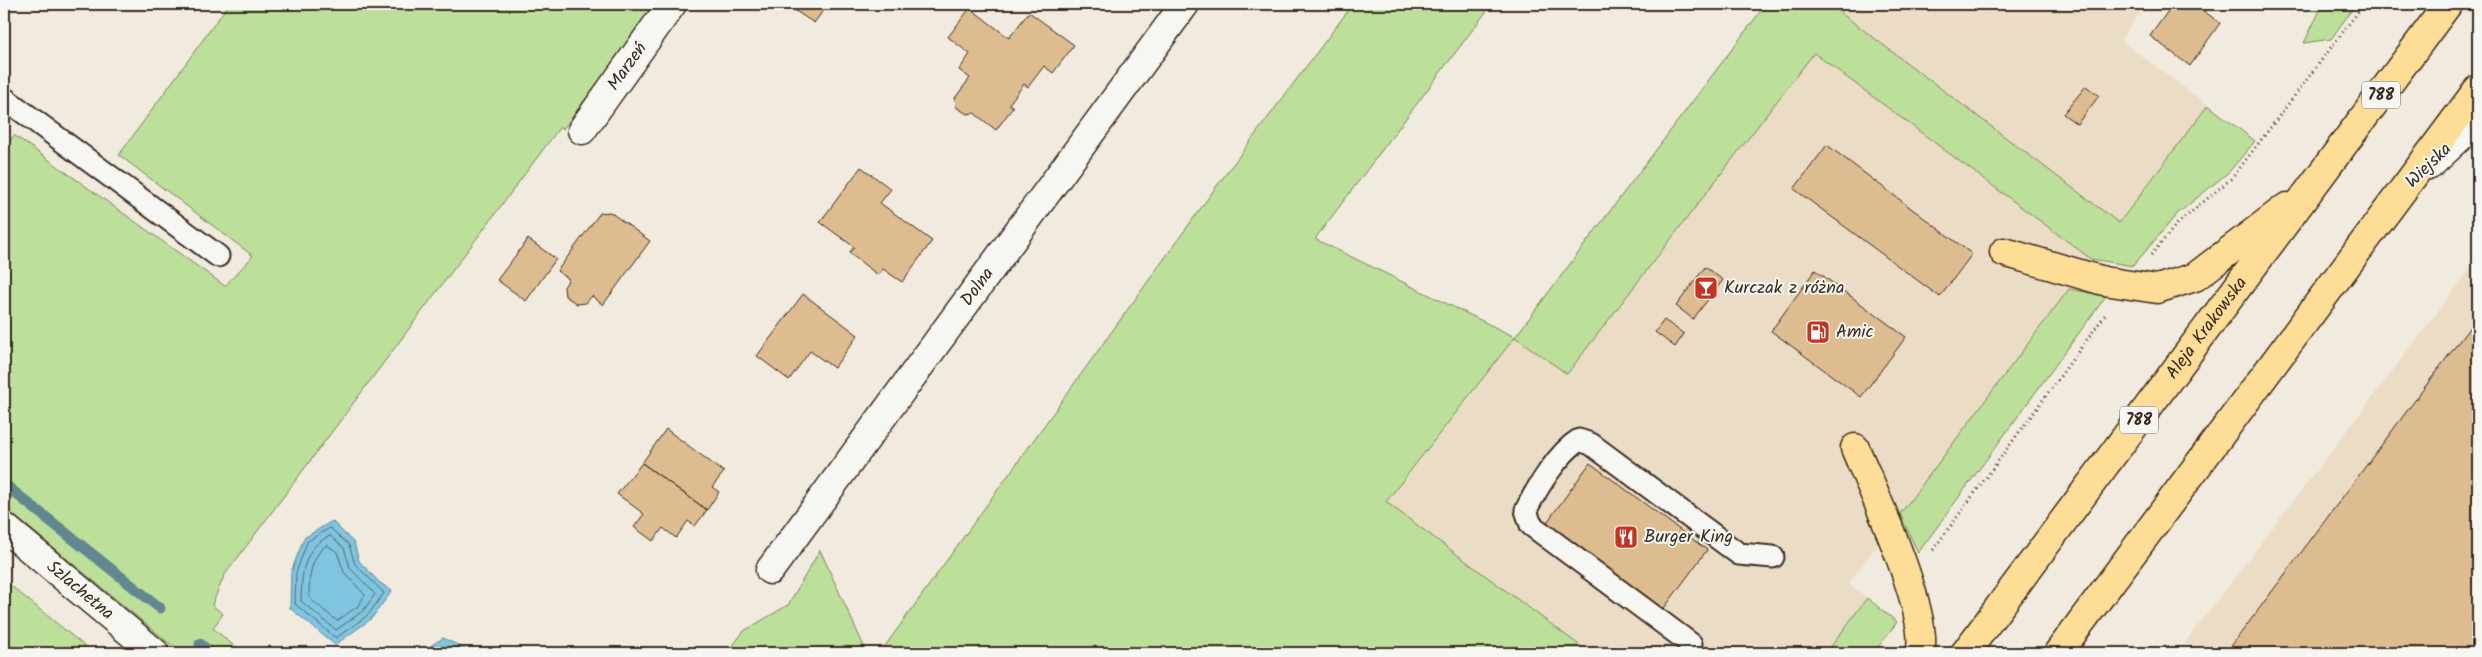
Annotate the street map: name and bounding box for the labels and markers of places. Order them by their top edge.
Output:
place label: Kurczak z różna [1724,274,1844,303]
bar icon: Kurczak z różna [1693,275,1719,301]
place label: Amic [1836,318,1874,347]
fuel station icon: Amic [1805,319,1831,345]
place label: Burger King [1644,523,1733,552]
restaurant icon: Burger King [1613,524,1639,550]

